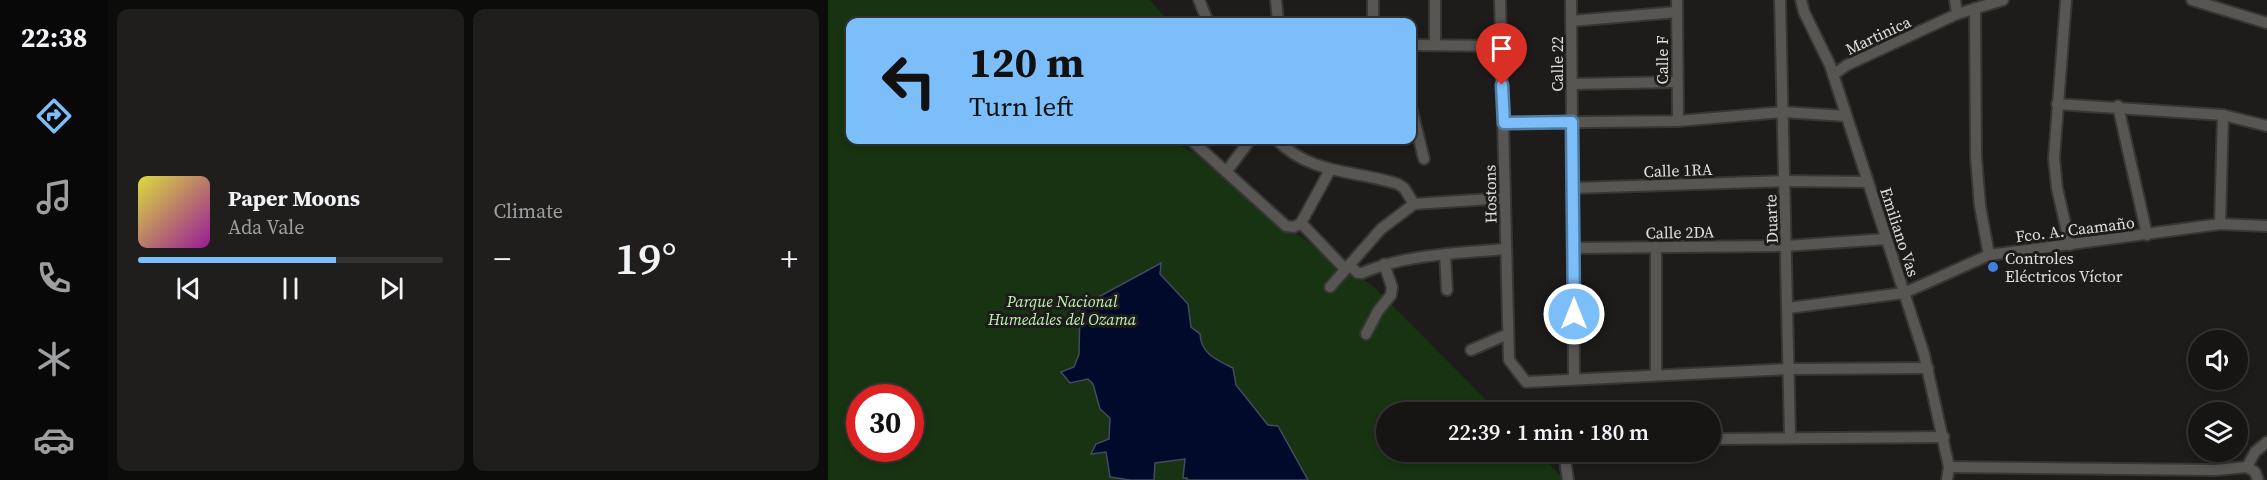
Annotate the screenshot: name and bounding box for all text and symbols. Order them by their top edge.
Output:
street label: Martinica [1842,10,1915,60]
text: 22:38 [21,19,87,56]
pin [1476,23,1527,85]
icon: arrive [1485,32,1518,65]
text: 120 m [969,33,1084,91]
street label: Calle 22 [1546,36,1568,92]
street label: Calle F [1651,36,1673,84]
icon: left [870,42,948,120]
text: Turn left [969,88,1073,125]
icon: directions [33,95,75,137]
street label: Calle 1RA [1643,158,1713,182]
street label: Hostons [1478,164,1502,224]
icon: music [33,176,75,218]
text: Paper Moons [228,183,360,213]
street label: Emiliano Vas [1875,184,1925,280]
street label: Duarte [1759,194,1783,244]
text: Climate [494,197,563,225]
street label: Fco. A. Caamaño [2014,211,2136,247]
text: Ada Vale [228,213,304,241]
street label: Calle 2DA [1645,220,1715,244]
text: 19° [615,227,677,289]
text: − [494,236,511,281]
text: + [781,236,798,281]
place label: Controles Eléctricos Víctor [2005,247,2123,287]
icon: phone [33,257,75,299]
marker: Controles Eléctricos Víctor [1986,260,2000,274]
icon: previous [172,272,205,305]
icon: pause [274,272,307,305]
icon: next [375,272,408,305]
position arrow [1542,282,1606,346]
park label: Parque Nacional Humedales del Ozama [987,290,1137,330]
map controls [2188,330,2248,462]
button: sound [2188,330,2248,390]
icon: climate [33,338,75,380]
speed limit sign: 30 [846,384,924,462]
button: layers [2188,402,2248,462]
text: 22:39 · 1 min · 180 m [1448,417,1649,447]
icon: car [33,419,75,461]

